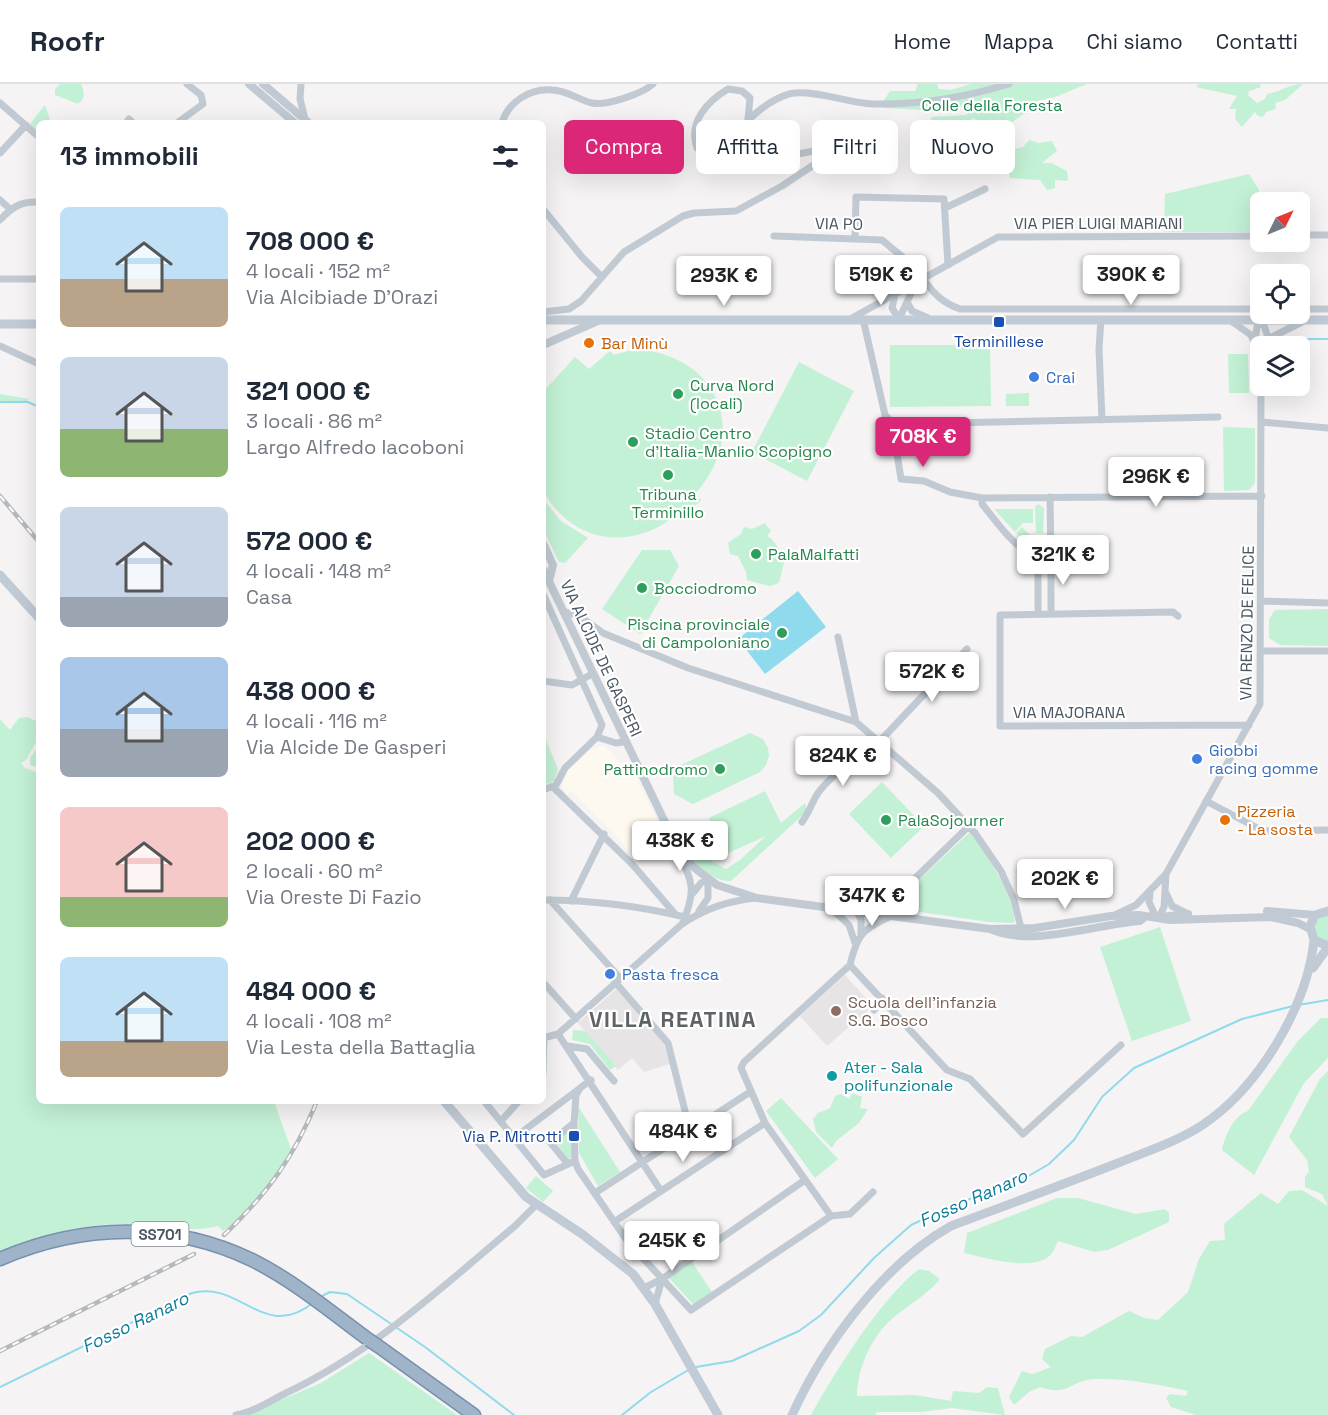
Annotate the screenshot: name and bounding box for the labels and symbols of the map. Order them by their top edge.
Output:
park label: Colle della Foresta [922,95,1062,116]
north arrow [1250,192,1310,252]
street label: VIA PO [815,213,863,235]
street label: VIA PIER LUIGI MARIANI [1014,213,1182,234]
pin: 519K € [832,255,930,306]
pin: 390K € [1082,255,1180,306]
pin: 293K € [675,256,773,307]
marker: Terminillese [992,315,1006,329]
place label: Terminillese [954,331,1044,352]
place label: Bar Minù [601,333,668,354]
marker: Bar Minù [582,336,596,350]
place label: Crai [1046,367,1075,388]
marker: Crai [1027,370,1041,384]
place label: Curva Nord (locali) [690,375,774,414]
marker: Curva Nord (locali) [671,387,685,401]
pin: 708K € [874,417,972,468]
place label: Stadio Centro d'Italia-Manlio Scopigno [645,423,832,462]
marker: Stadio Centro d'Italia-Manlio Scopigno [626,435,640,449]
pin: 296K € [1107,457,1205,508]
marker: Tribuna Terminillo [661,468,675,482]
place label: Tribuna Terminillo [632,484,704,523]
pin: 321K € [1014,535,1112,586]
place label: PalaMalfatti [768,544,859,565]
street label: VIA RENZO DE FELICE [1235,546,1259,700]
marker: PalaMalfatti [749,547,763,561]
street label: VIA ALCIDE DE GASPERI [555,576,647,740]
place label: Bocciodromo [654,578,757,599]
marker: Bocciodromo [635,581,649,595]
place label: Piscina provinciale di Campoloniano [627,614,770,653]
marker: Piscina provinciale di Campoloniano [775,626,789,640]
pin: 572K € [883,652,981,703]
street label: VIA MAJORANA [1013,702,1125,723]
pin: 824K € [794,736,892,787]
place label: Giobbi racing gomme [1209,740,1319,779]
marker: Giobbi racing gomme [1190,752,1204,766]
place label: Pattinodromo [604,759,708,780]
marker: Pattinodromo [713,762,727,776]
place label: Pizzeria - La sosta [1237,801,1313,840]
place label: PalaSojourner [898,810,1004,831]
marker: PalaSojourner [879,813,893,827]
marker: Pizzeria - La sosta [1218,813,1232,827]
pin: 438K € [631,821,729,872]
pin: 202K € [1016,859,1114,910]
pin: 347K € [823,876,921,927]
place label: Pasta fresca [622,964,719,985]
marker: Pasta fresca [603,967,617,981]
place label: Scuola dell'infanzia S.G. Bosco [848,992,997,1031]
marker: Scuola dell'infanzia S.G. Bosco [829,1004,843,1018]
district label: VILLA REATINA [589,1005,757,1033]
place label: Ater - Sala polifunzionale [844,1057,953,1096]
marker: Ater - Sala polifunzionale [825,1069,839,1083]
pin: 484K € [634,1112,732,1163]
place label: Via P. Mitrotti [462,1126,562,1147]
marker: Via P. Mitrotti [567,1129,581,1143]
water label: Fosso Ranaro [915,1164,1032,1232]
pin: 245K € [623,1221,721,1272]
road number: SS701 [132,1222,188,1246]
water label: Fosso Ranaro [78,1286,193,1358]

